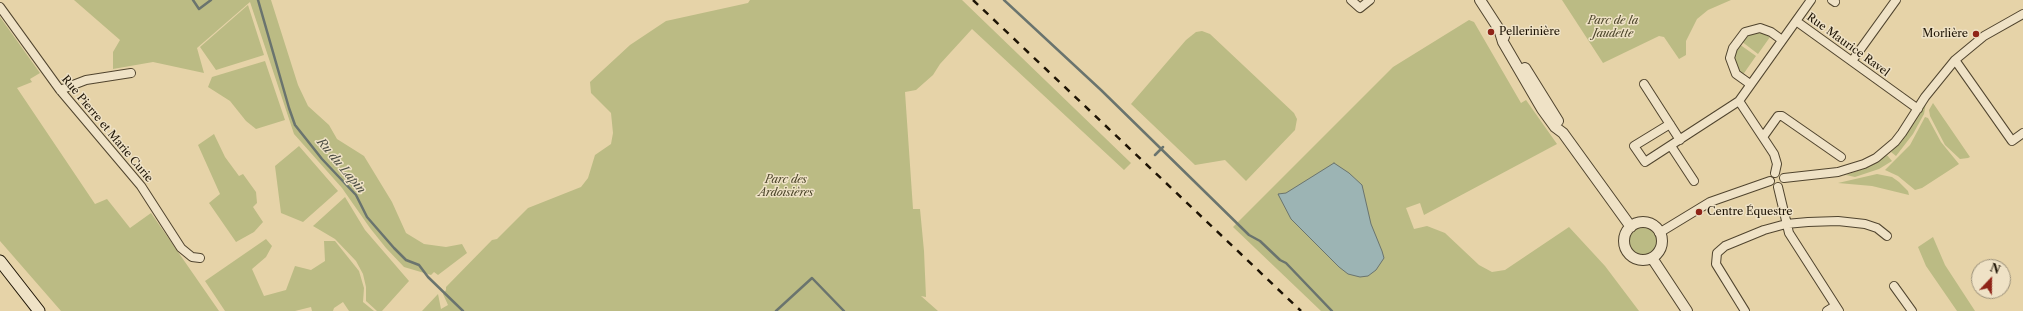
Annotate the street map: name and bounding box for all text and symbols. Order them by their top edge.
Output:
street label: Rue Maurice Ravel [1804,11,1892,79]
park label: Parc de la Jaudette [1588,14,1638,40]
place label: Pellerinière [1499,25,1560,39]
marker: Pellerinière [1486,27,1496,37]
place label: Morlière [1922,27,1968,41]
marker: Morlière [1971,29,1981,39]
street label: Rue Pierre et Marie Curie [59,73,155,185]
water label: Ru du Lapin [314,135,368,197]
park label: Parc des Ardoisières [758,173,814,199]
place label: Centre Équestre [1707,205,1792,219]
marker: Centre Équestre [1694,207,1704,217]
north arrow [1971,259,2011,299]
text: N [1988,261,2002,277]

